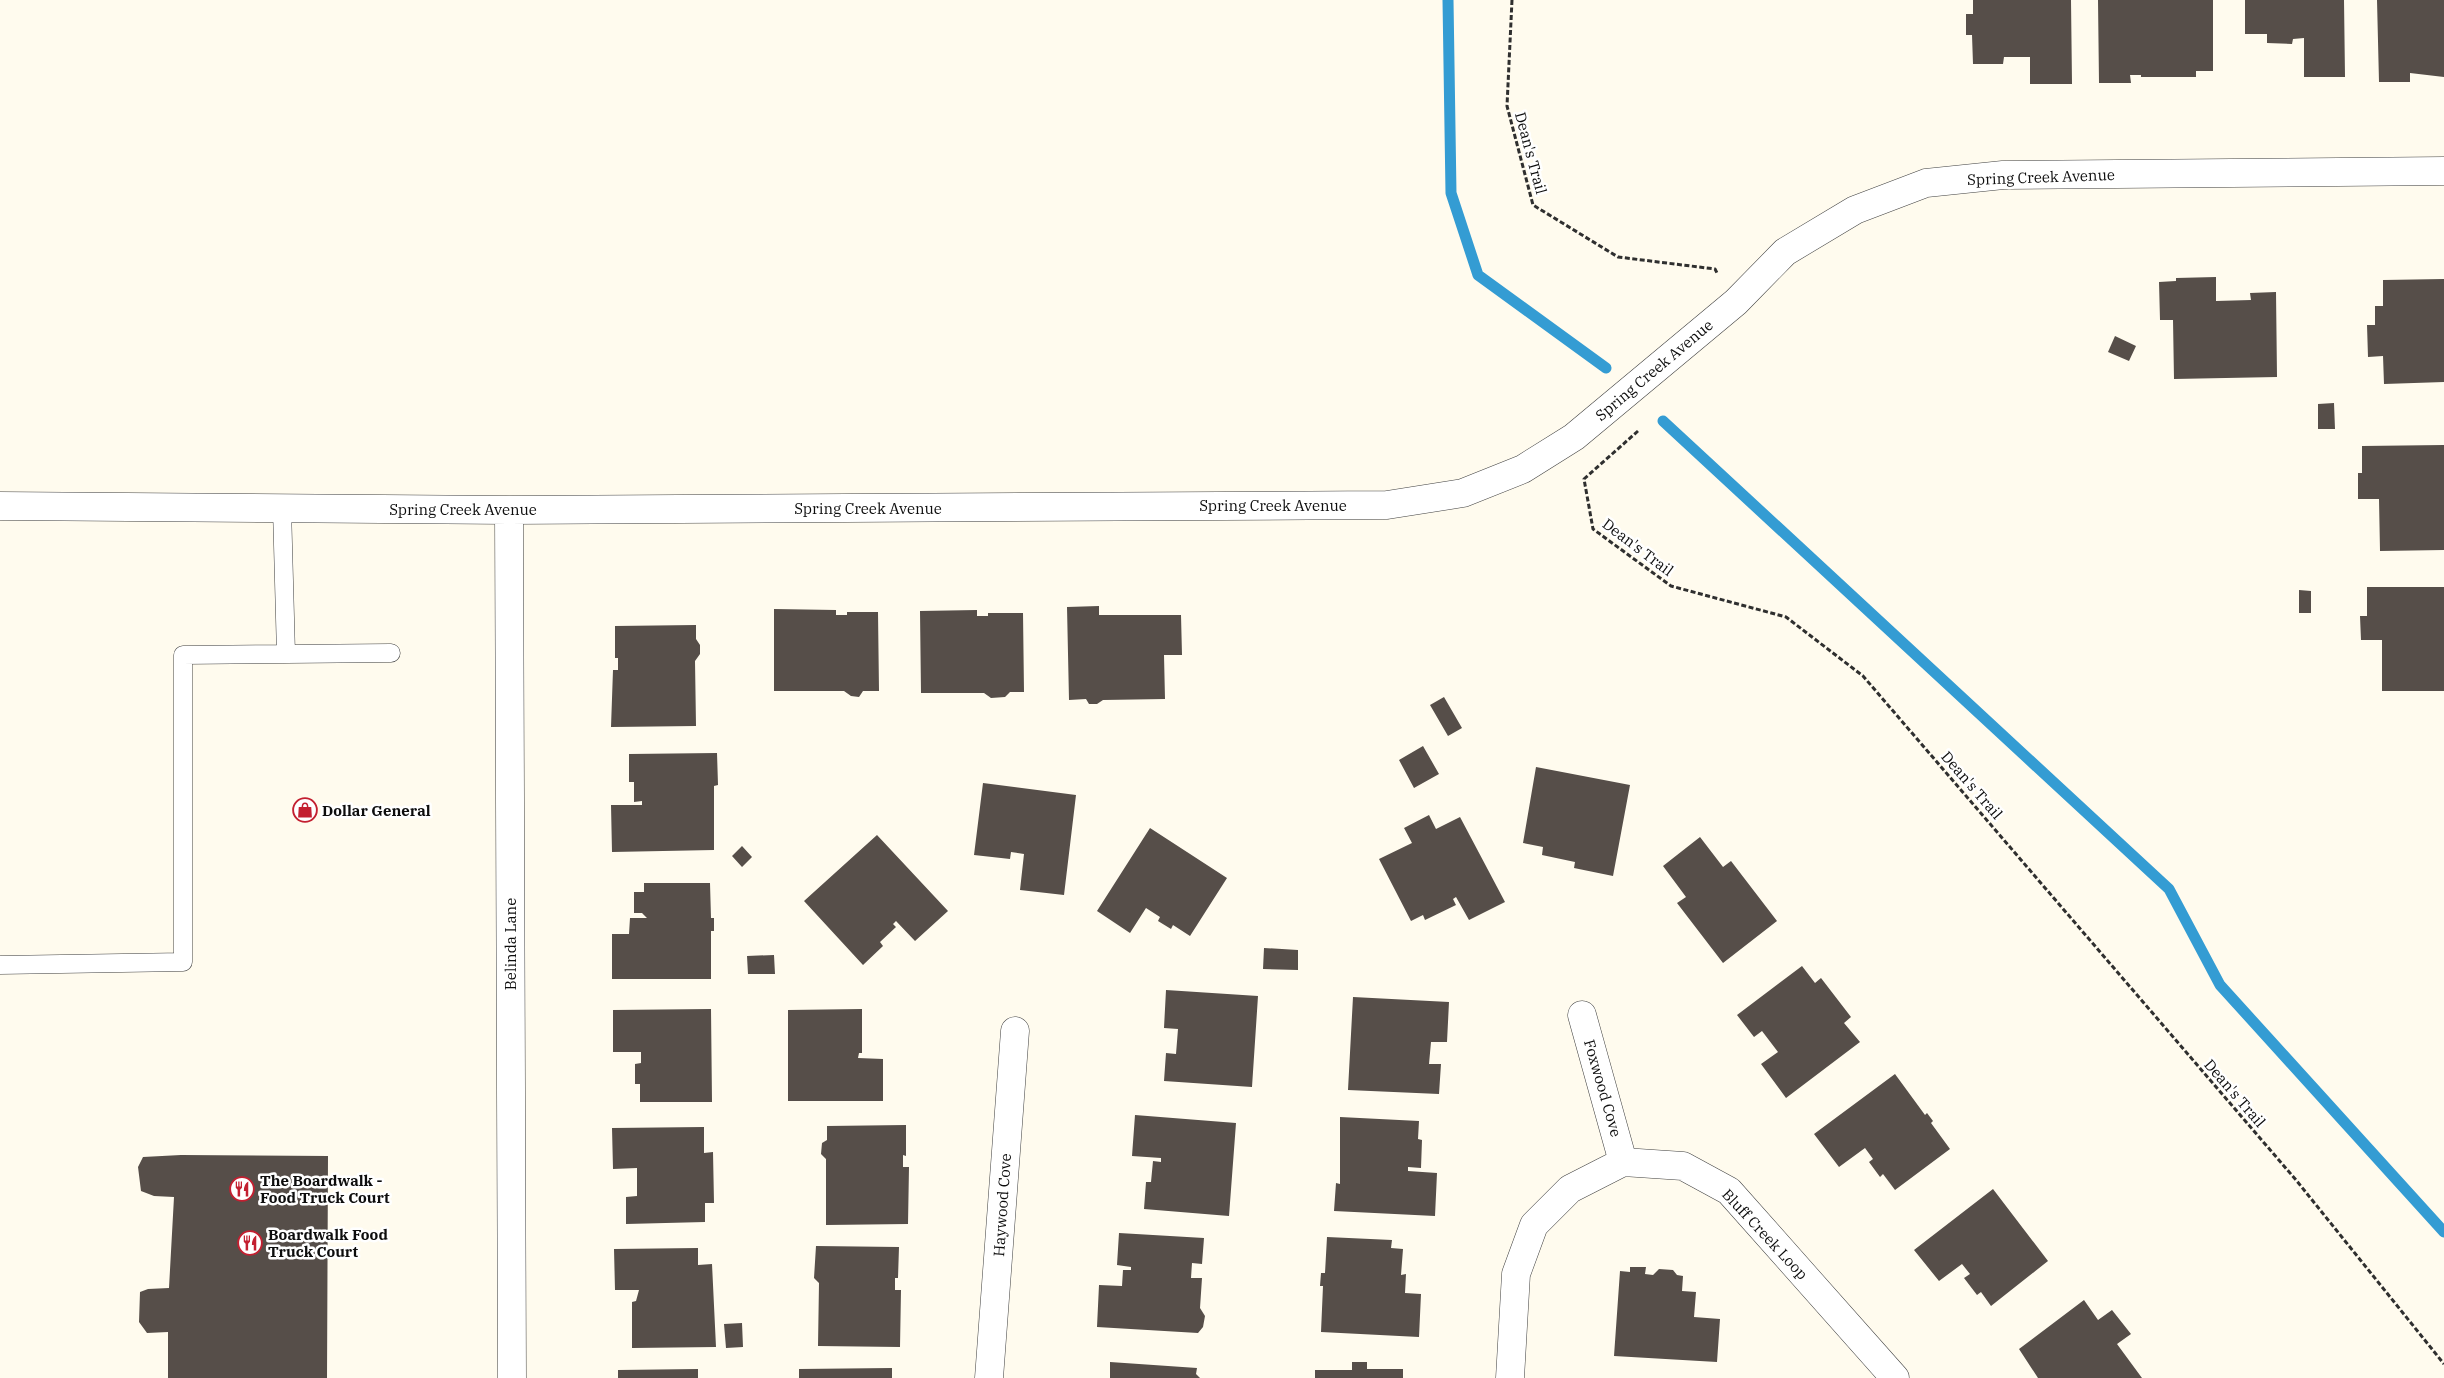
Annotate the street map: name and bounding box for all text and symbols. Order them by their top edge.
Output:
street label: Dean's Trail [1511,110,1551,196]
street label: Spring Creek Avenue [1967,165,2115,189]
street label: Spring Creek Avenue [1591,315,1717,425]
street label: Spring Creek Avenue [1199,496,1347,515]
street label: Spring Creek Avenue [794,499,942,518]
street label: Spring Creek Avenue [389,500,537,519]
street label: Dean's Trail [1599,514,1677,580]
street label: Dean's Trail [1937,747,2007,823]
shop icon: Dollar General [292,797,318,823]
place label: Dollar General [322,801,431,820]
street label: Belinda Lane [501,898,520,990]
street label: Foxwood Cove [1580,1037,1626,1139]
street label: Dean's Trail [2200,1055,2270,1131]
street label: Haywood Cove [989,1153,1015,1257]
place label: The Boardwalk - Food Truck Court [260,1171,390,1207]
restaurant icon: The Boardwalk - Food Truck Court [229,1176,255,1202]
street label: Bluff Creek Loop [1718,1185,1812,1283]
place label: Boardwalk Food Truck Court [268,1225,388,1261]
restaurant icon: Boardwalk Food Truck Court [237,1230,263,1256]

